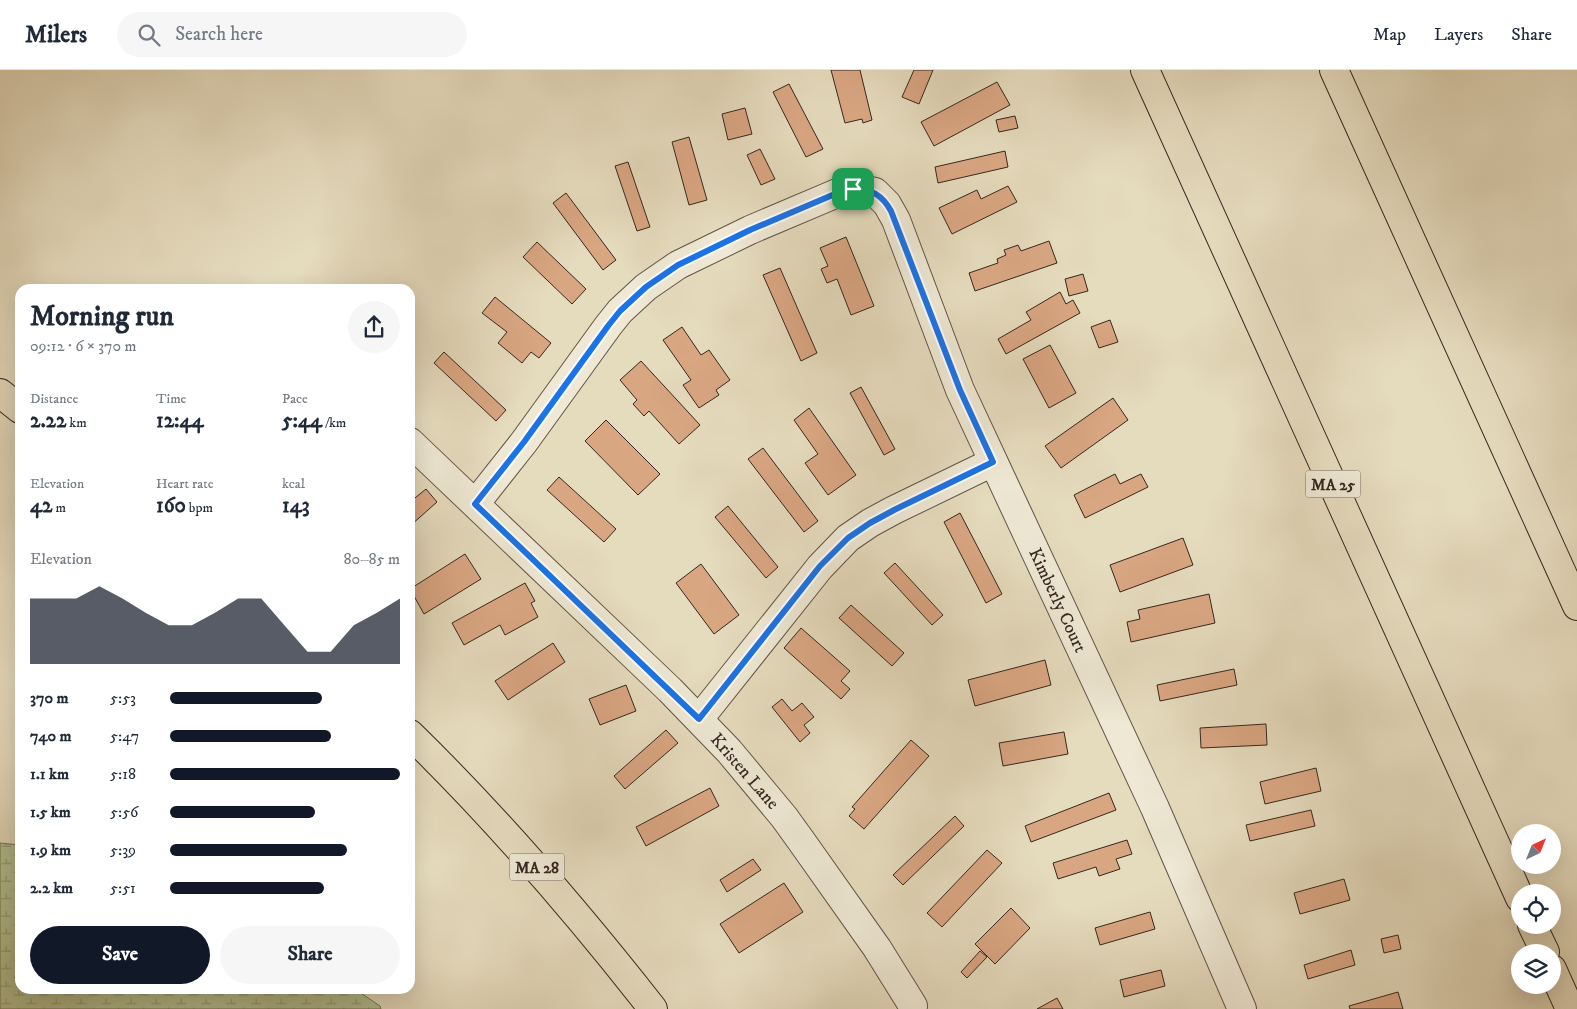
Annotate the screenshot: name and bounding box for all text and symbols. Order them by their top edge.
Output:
search box [117,12,467,57]
text: Milers [25,20,87,50]
icon: search [135,21,163,49]
text: Search here [175,23,263,46]
text: Map [1373,24,1406,46]
text: Layers [1434,24,1483,46]
text: Share [1511,24,1552,46]
pin [832,168,874,210]
icon: arrive [839,175,867,203]
text: Morning run [30,299,174,334]
button: share [348,301,400,353]
text: 09:12 · 6 × 370 m [30,336,136,356]
text: Distance [30,390,78,408]
text: Time [156,390,186,408]
text: Pace [282,390,308,408]
text: 2.22 [30,408,66,434]
text: 12:44 [156,408,204,434]
text: 5:44 [282,408,322,434]
text: km [66,414,87,432]
text: /km [322,414,346,432]
road number: MA 25 [1306,470,1360,498]
text: Elevation [30,475,84,493]
text: Heart rate [156,475,213,493]
text: kcal [282,475,305,493]
text: 42 [30,493,52,519]
text: 160 [156,493,186,519]
text: 143 [282,493,310,519]
text: m [52,499,66,517]
text: bpm [186,499,213,517]
street label: Kimberly Court [1023,545,1091,656]
text: Elevation [30,549,92,569]
text: 80–85 m [344,549,400,569]
text: 370 m [30,688,68,708]
text: 5:53 [110,688,136,708]
text: 740 m [30,726,71,746]
text: 5:47 [110,726,139,746]
street label: Kristen Lane [705,729,783,814]
text: 1.1 km [30,764,69,784]
text: 5:18 [110,764,136,784]
text: 1.5 km [30,802,71,822]
text: 5:56 [110,802,138,822]
north arrow [1511,824,1561,874]
map controls [1511,824,1561,994]
text: 1.9 km [30,840,71,860]
text: 5:39 [110,840,136,860]
road number: MA 28 [510,854,564,880]
text: 2.2 km [30,878,73,898]
text: 5:51 [110,878,136,898]
button: locate [1511,884,1561,934]
button: Save [30,926,210,984]
button: Share [220,926,400,984]
button: layers [1511,944,1561,994]

